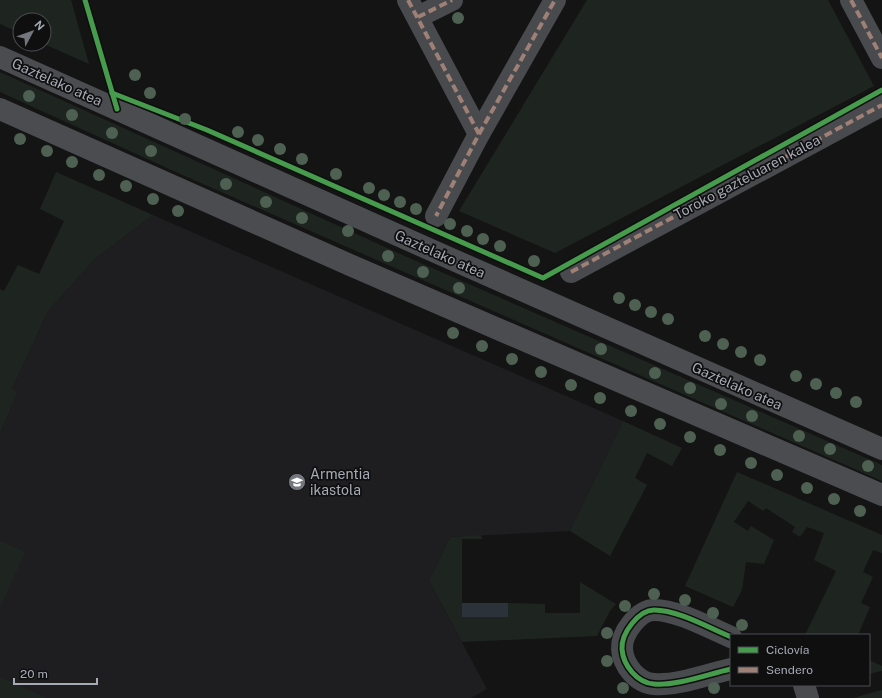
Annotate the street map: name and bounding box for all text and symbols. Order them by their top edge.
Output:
north arrow [12,12,52,52]
text: N [32,18,47,33]
street label: Gaztelako atea [9,55,105,109]
street label: Toroko gazteluaren kalea [671,132,823,222]
street label: Gaztelako atea [392,227,488,281]
street label: Gaztelako atea [689,359,785,413]
place label: Armentia ikastola [310,466,370,498]
school or university icon: Armentia ikastola [287,472,307,492]
legend [730,634,870,686]
text: Ciclovía [766,643,809,657]
scale bar [14,660,97,686]
text: Sendero [766,663,813,677]
text: 20 m [20,667,48,681]

